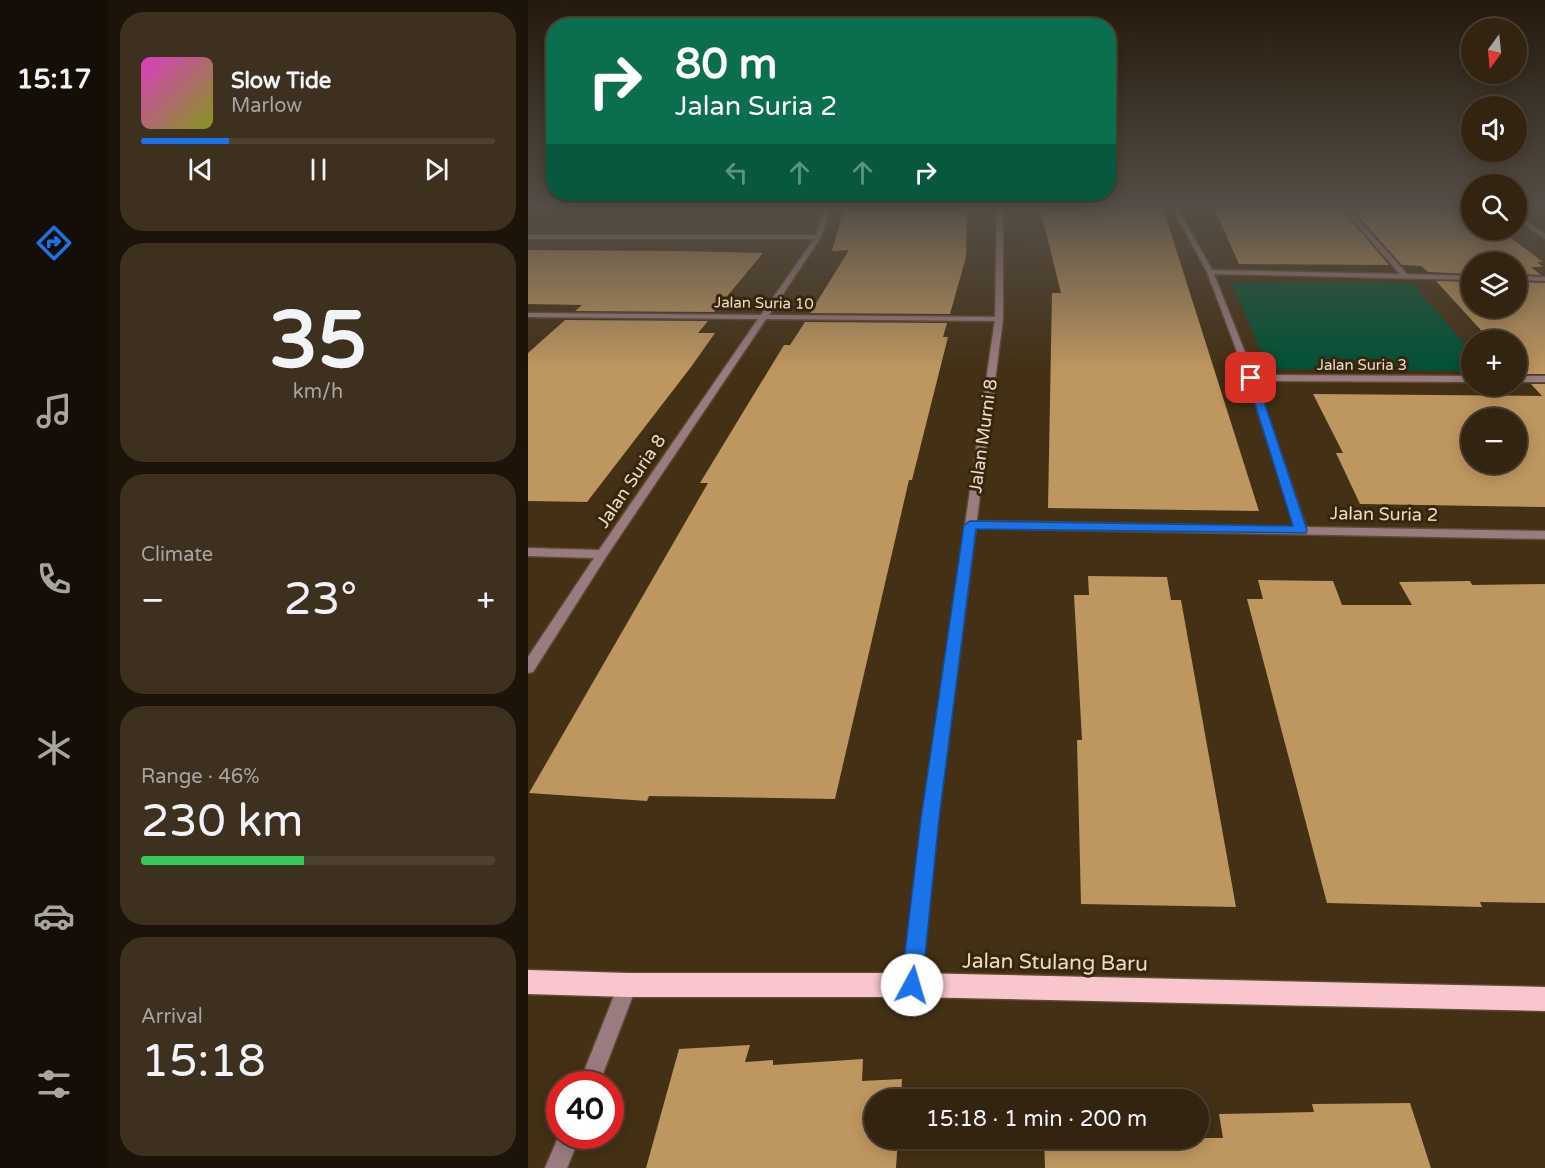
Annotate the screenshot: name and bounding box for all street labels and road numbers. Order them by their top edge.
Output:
street label: Jalan Suria 10 [714,293,814,313]
street label: Jalan Suria 3 [1317,356,1407,374]
street label: Jalan Murni 8 [964,377,1002,495]
street label: Jalan Suria 8 [592,430,670,532]
street label: Jalan Suria 2 [1330,502,1438,526]
street label: Jalan Stulang Baru [962,948,1148,977]

